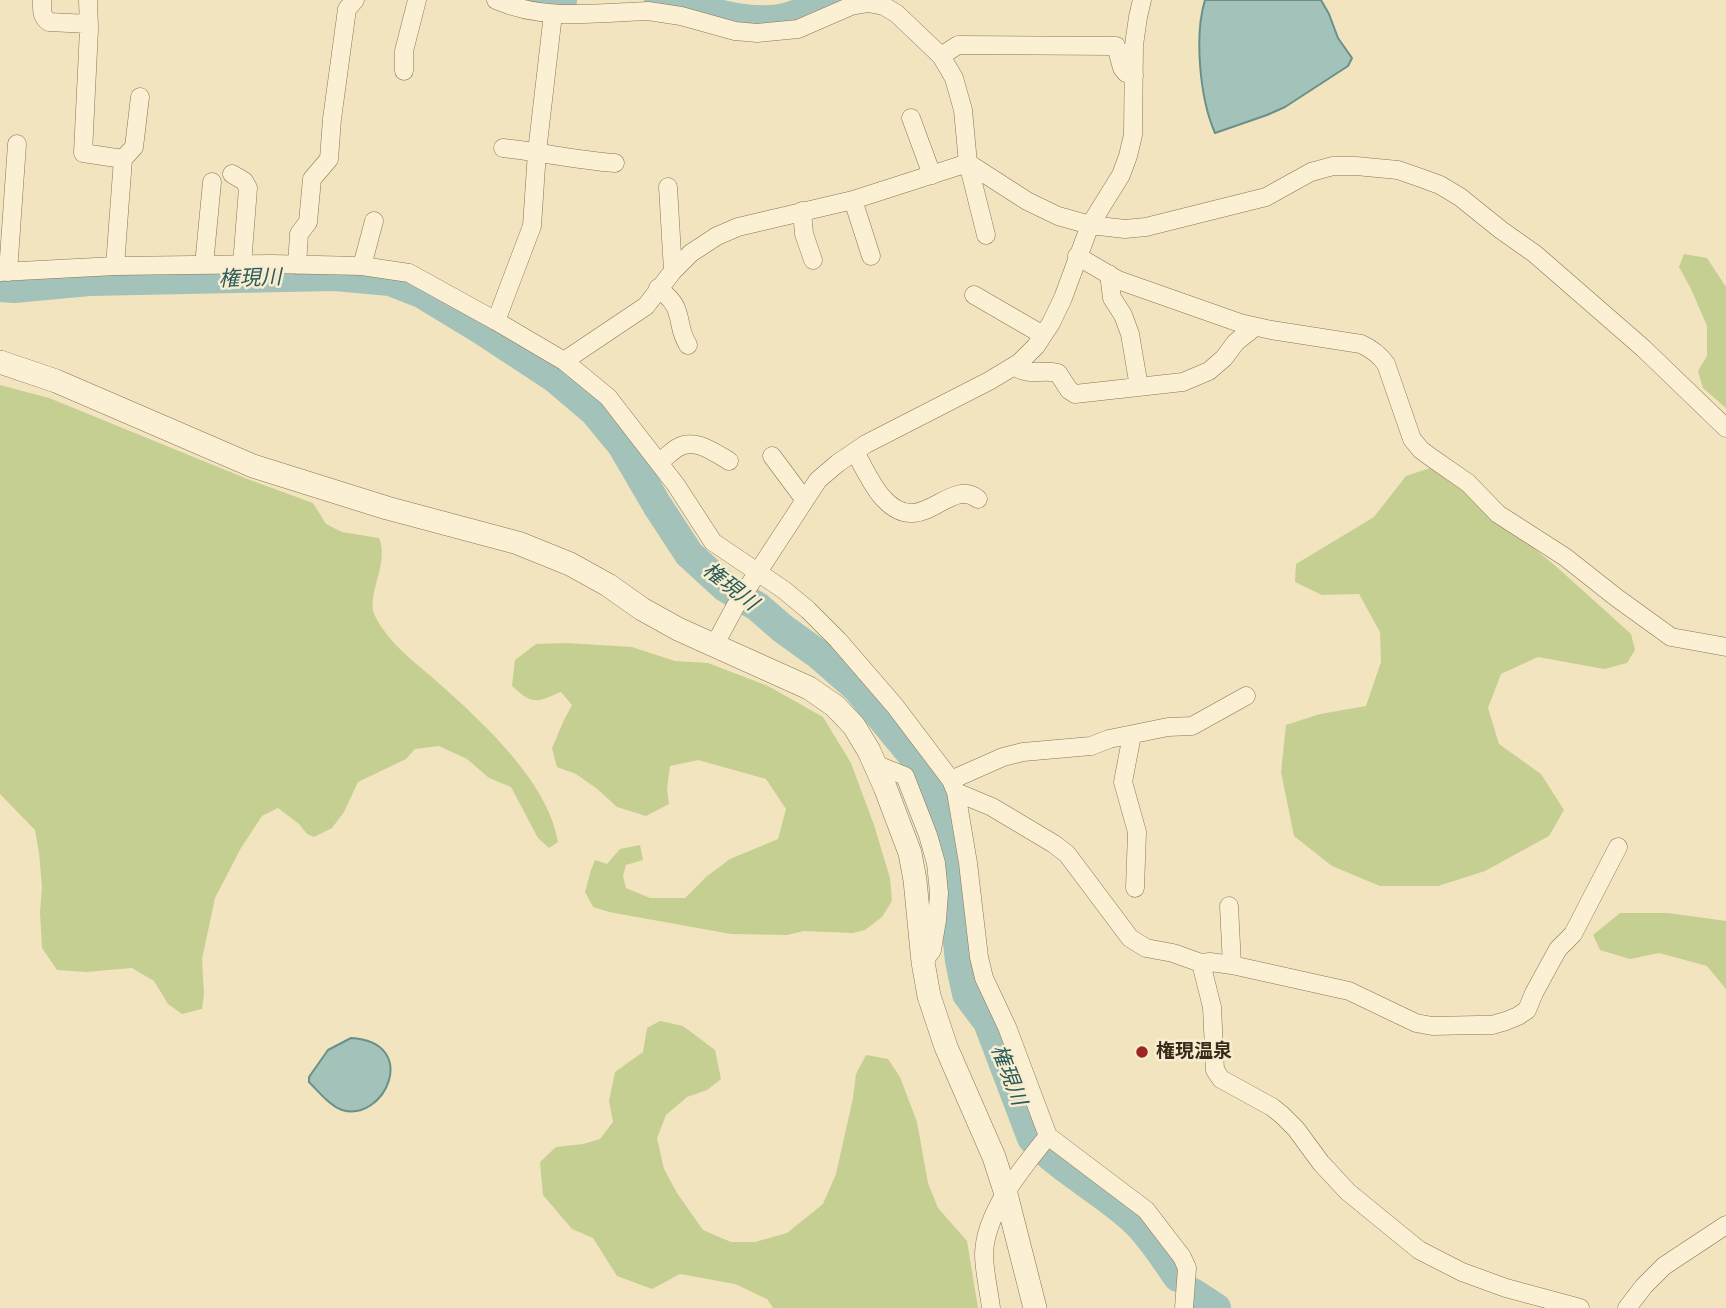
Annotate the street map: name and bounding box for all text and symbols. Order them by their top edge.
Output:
water label: 権現川 [218,265,282,293]
water label: 権現川 [697,558,763,616]
water label: 権現川 [985,1041,1031,1109]
place label: 権現温泉 [1156,1041,1232,1063]
marker: 権現温泉 [1134,1044,1150,1060]

